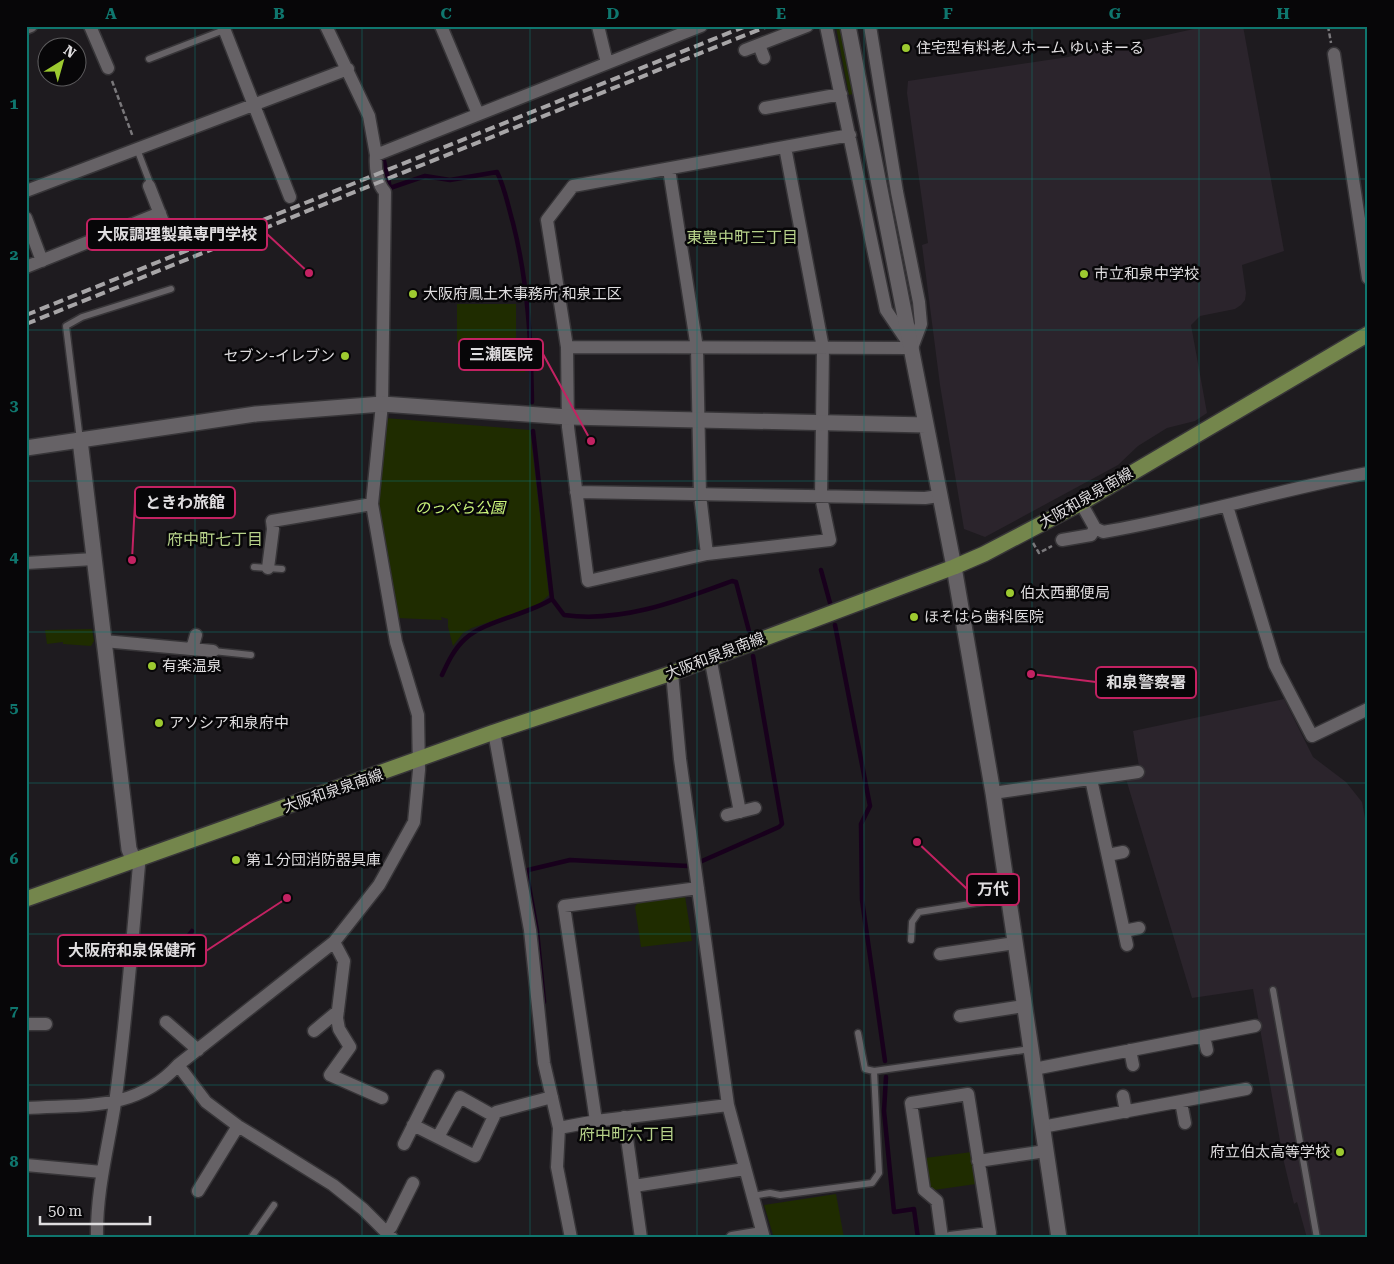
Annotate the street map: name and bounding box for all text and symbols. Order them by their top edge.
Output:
text: A [105,4,117,23]
text: B [273,4,285,23]
text: C [440,4,452,23]
text: D [607,4,620,23]
text: E [776,4,786,23]
text: F [943,4,953,23]
text: G [1109,4,1122,23]
text: H [1276,4,1290,23]
north arrow [38,38,88,88]
place label: 住宅型有料老人ホーム ゆいまーる [916,39,1144,57]
text: N [61,42,79,61]
marker: 住宅型有料老人ホーム ゆいまーる [900,42,912,54]
text: 1 [10,94,19,113]
callout: 大阪調理製菓専門学校 [87,219,267,250]
text: 大阪調理製菓専門学校 [97,225,257,244]
district label: 東豊中町三丁目 [686,228,798,247]
text: 2 [10,245,19,264]
place label: 市立和泉中学校 [1094,265,1199,283]
marker: 市立和泉中学校 [1078,268,1090,280]
place label: 大阪府鳳土木事務所 和泉工区 [423,285,622,303]
marker: 大阪府鳳土木事務所 和泉工区 [407,288,419,300]
callout: 三瀬医院 [459,339,543,370]
text: 三瀬医院 [469,345,533,364]
place label: セブン-イレブン [223,347,335,365]
marker: セブン-イレブン [339,350,351,362]
text: 3 [10,396,19,415]
street label: 大阪和泉泉南線 [1036,464,1136,532]
callout: ときわ旅館 [135,487,235,518]
text: ときわ旅館 [145,493,225,512]
park label: のっぺら公園 [415,499,507,517]
district label: 府中町七丁目 [167,530,263,549]
text: 4 [10,547,19,566]
place label: 伯太西郵便局 [1020,584,1110,602]
marker: 伯太西郵便局 [1004,587,1016,599]
place label: ほそはら歯科医院 [924,608,1044,626]
marker: ほそはら歯科医院 [908,611,920,623]
street label: 大阪和泉泉南線 [663,629,767,683]
place label: 有楽温泉 [162,657,222,675]
marker: 有楽温泉 [146,660,158,672]
callout: 和泉警察署 [1096,667,1196,698]
text: 和泉警察署 [1106,673,1186,692]
text: 5 [10,698,19,717]
place label: アソシア和泉府中 [169,714,289,732]
marker: アソシア和泉府中 [153,717,165,729]
street label: 大阪和泉泉南線 [280,765,386,817]
text: 6 [10,849,19,868]
place label: 第１分団消防器具庫 [246,851,381,869]
marker: 第１分団消防器具庫 [230,854,242,866]
callout: 万代 [967,874,1019,905]
text: 万代 [977,880,1009,899]
callout: 大阪府和泉保健所 [58,935,206,966]
text: 大阪府和泉保健所 [68,941,196,960]
text: 7 [10,1001,19,1020]
district label: 府中町六丁目 [579,1125,675,1144]
place label: 府立伯太高等学校 [1210,1143,1330,1161]
marker: 府立伯太高等学校 [1334,1146,1346,1158]
text: 8 [10,1152,19,1171]
scale bar [40,1194,150,1226]
text: 50 m [48,1202,83,1220]

